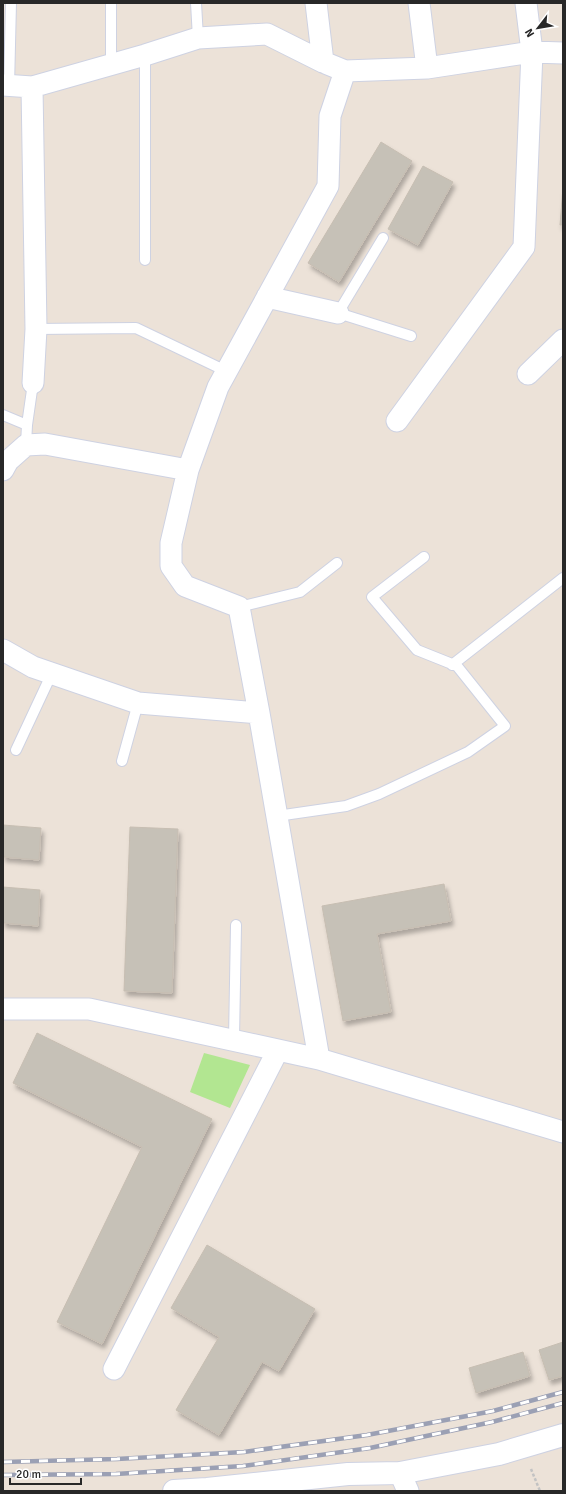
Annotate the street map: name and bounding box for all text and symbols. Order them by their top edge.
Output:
north arrow [518,8,558,48]
text: N [522,26,537,40]
scale bar [10,1460,81,1486]
text: 20 m [16,1467,41,1482]

